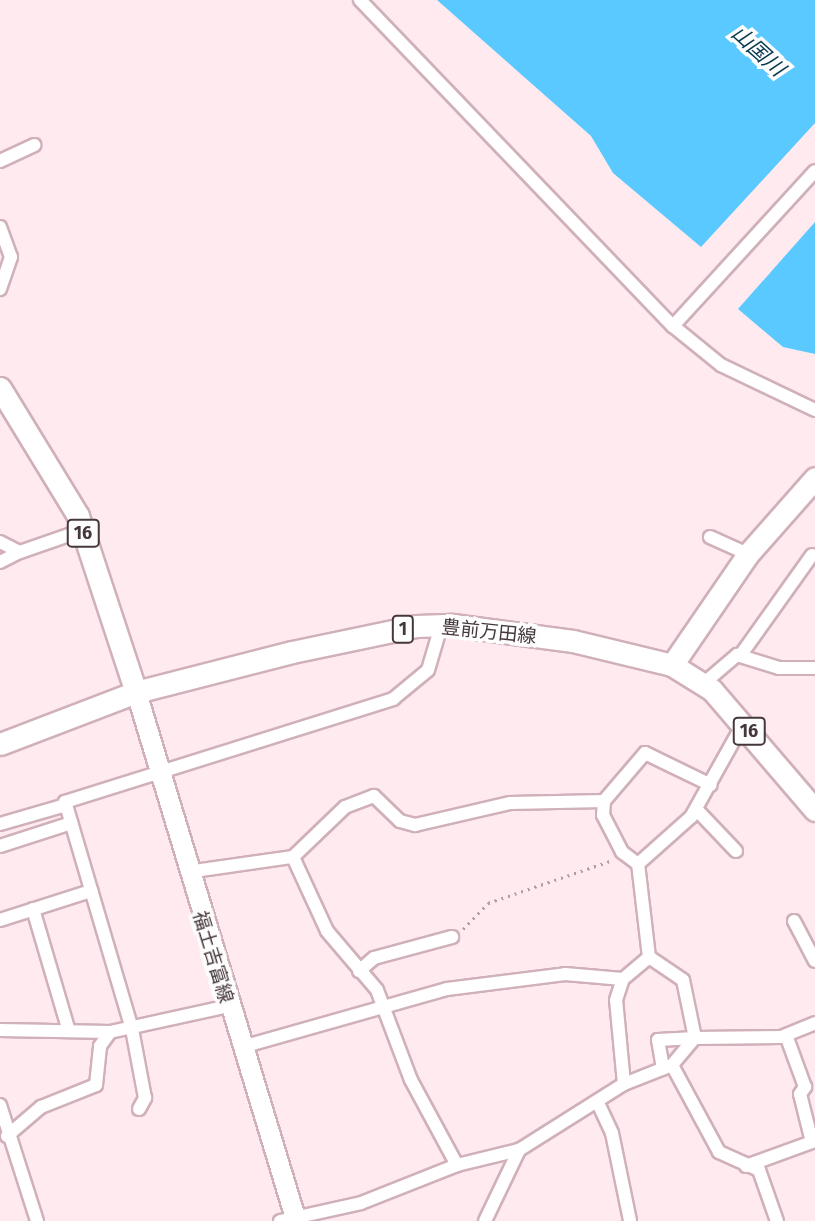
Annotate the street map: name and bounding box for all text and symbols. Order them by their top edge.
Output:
water label: 山国川 [726,21,790,81]
road number: 16 [66,518,100,548]
road number: 1 [391,614,415,644]
street label: 豊前万田線 [441,616,537,648]
road number: 16 [732,716,766,746]
street label: 福土吉富線 [188,908,238,1006]

